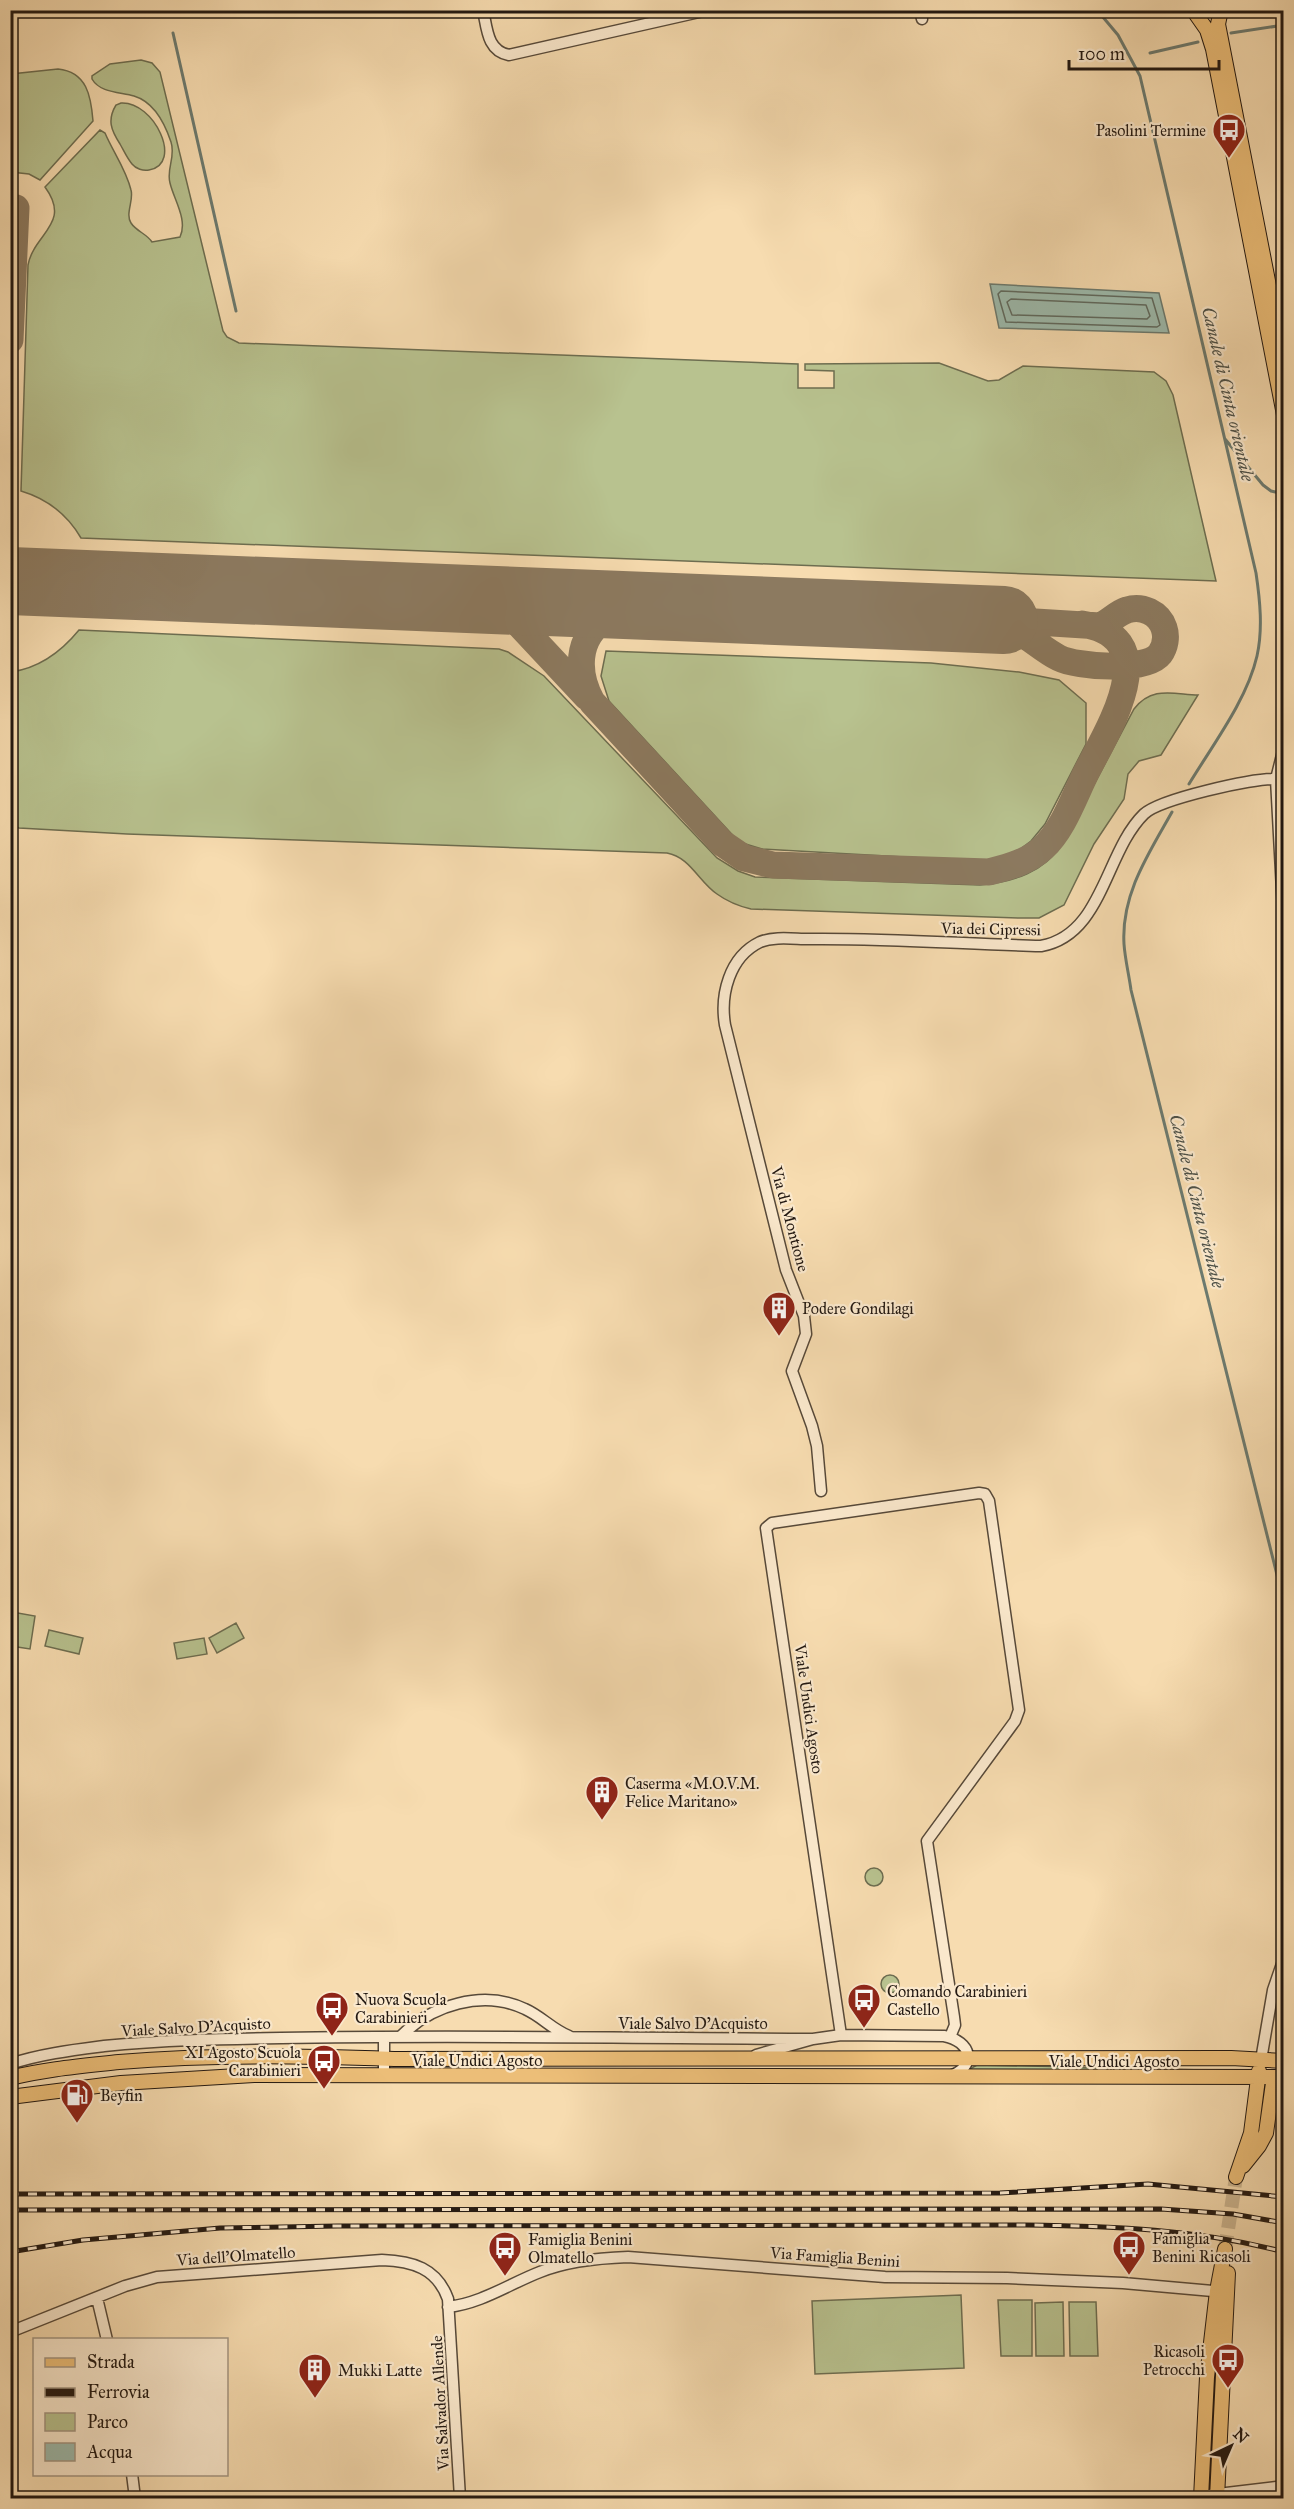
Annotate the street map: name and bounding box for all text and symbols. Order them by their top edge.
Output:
scale bar [1069,33,1219,71]
text: 100 m [1078,43,1125,65]
bus stop icon: Pasolini Termine [1211,112,1247,159]
place label: Pasolini Termine [1096,121,1206,140]
water label: Canale di Cinta orientale [1197,305,1259,485]
street label: Via dei Cipressi [940,919,1042,939]
water label: Canale di Cinta orientale [1165,1112,1230,1291]
street label: Via di Montione [767,1163,813,1274]
building icon: Podere Gondilagi [761,1290,797,1337]
place label: Podere Gondilagi [802,1299,914,1319]
street label: Viale Undici Agosto [789,1642,827,1775]
building icon: Caserma «M.O.V.M. Felice Maritano» [584,1774,620,1821]
place label: Caserma «M.O.V.M. Felice Maritano» [625,1774,759,1811]
bus stop icon: Comando Carabinieri Castello [846,1982,882,2029]
place label: Comando Carabinieri Castello [887,1982,1028,2019]
bus stop icon: Nuova Scuola Carabinieri [314,1990,350,2037]
place label: Nuova Scuola Carabinieri [355,1990,447,2027]
street label: Viale Salvo D'Acquisto [120,2014,271,2041]
street label: Viale Salvo D'Acquisto [617,2014,768,2034]
place label: XI Agosto Scuola Carabinieri [185,2043,302,2080]
bus stop icon: XI Agosto Scuola Carabinieri [306,2043,342,2090]
street label: Viale Undici Agosto [411,2051,542,2071]
street label: Viale Undici Agosto [1048,2052,1179,2072]
fuel station icon: Beyfin [59,2077,95,2124]
place label: Beyfin [100,2086,143,2105]
bus stop icon: Famiglia Benini Ricasoli [1111,2229,1147,2276]
place label: Famiglia Benini Ricasoli [1152,2229,1251,2266]
bus stop icon: Famiglia Benini Olmatello [487,2230,523,2277]
place label: Famiglia Benini Olmatello [528,2230,633,2267]
street label: Via dell'Olmatello [175,2242,296,2270]
street label: Via Famiglia Benini [768,2243,901,2272]
street label: Via Salvador Allende [427,2335,453,2472]
legend [33,2338,228,2476]
place label: Ricasoli Petrocchi [1143,2342,1206,2379]
bus stop icon: Ricasoli Petrocchi [1210,2342,1246,2389]
text: Strada [87,2351,135,2373]
building icon: Mukki Latte [297,2352,333,2399]
place label: Mukki Latte [338,2361,422,2380]
text: Ferrovia [87,2381,150,2403]
text: Parco [87,2411,128,2433]
north arrow [1201,2416,1261,2476]
text: N [1230,2424,1253,2447]
text: Acqua [86,2441,133,2464]

